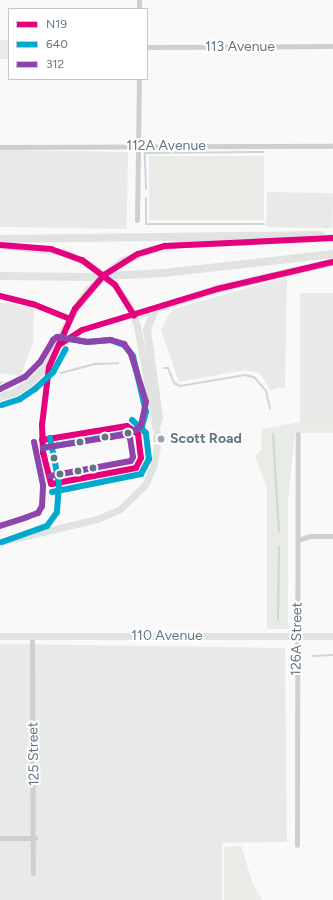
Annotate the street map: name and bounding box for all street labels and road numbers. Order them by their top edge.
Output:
street label: 113 Avenue [205,39,275,55]
street label: 112A Avenue [126,138,206,154]
street label: 126A Street [288,602,306,676]
street label: 110 Avenue [131,628,203,644]
street label: 125 Street [25,722,43,786]

